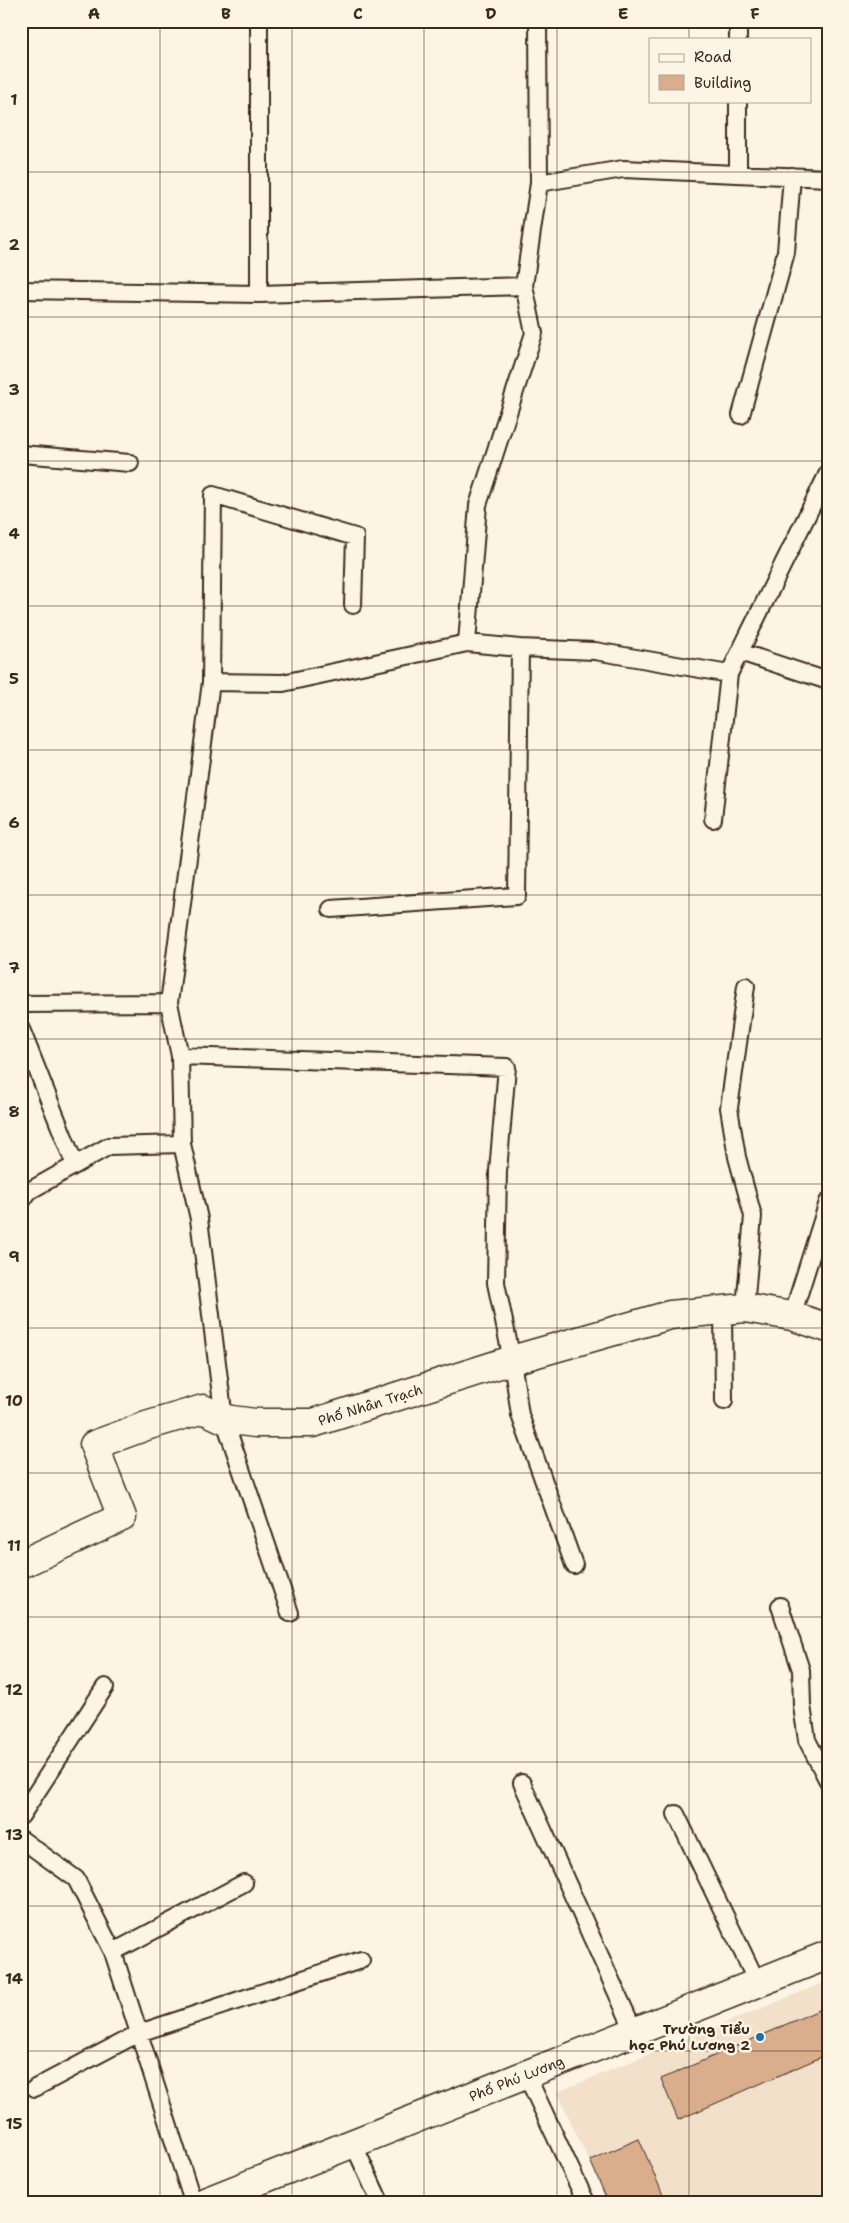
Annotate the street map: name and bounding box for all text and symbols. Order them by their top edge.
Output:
text: A [88,3,100,24]
text: B [221,3,231,24]
text: C [353,3,363,24]
text: D [485,3,497,24]
text: E [618,3,628,24]
text: F [750,3,760,24]
legend [649,38,812,102]
text: Road [694,47,732,67]
text: Building [694,73,751,93]
text: 1 [10,89,18,110]
text: 2 [8,234,20,255]
text: 3 [8,379,20,400]
text: 4 [8,523,20,544]
text: 5 [9,668,19,689]
text: 6 [8,812,20,833]
text: 7 [8,957,20,978]
text: 8 [8,1101,20,1122]
text: 9 [8,1246,20,1267]
street label: Phố Nhân Trạch [316,1380,425,1430]
text: 10 [5,1390,23,1411]
text: 11 [7,1535,21,1556]
text: 12 [5,1679,23,1700]
text: 13 [5,1824,23,1845]
text: 14 [5,1968,23,1989]
place label: Trường Tiểu học Phú Lương 2 [629,2020,750,2054]
marker: Trường Tiểu học Phú Lương 2 [754,2031,766,2043]
street label: Phố Phú Lương [466,2052,566,2105]
text: 15 [5,2113,23,2134]

